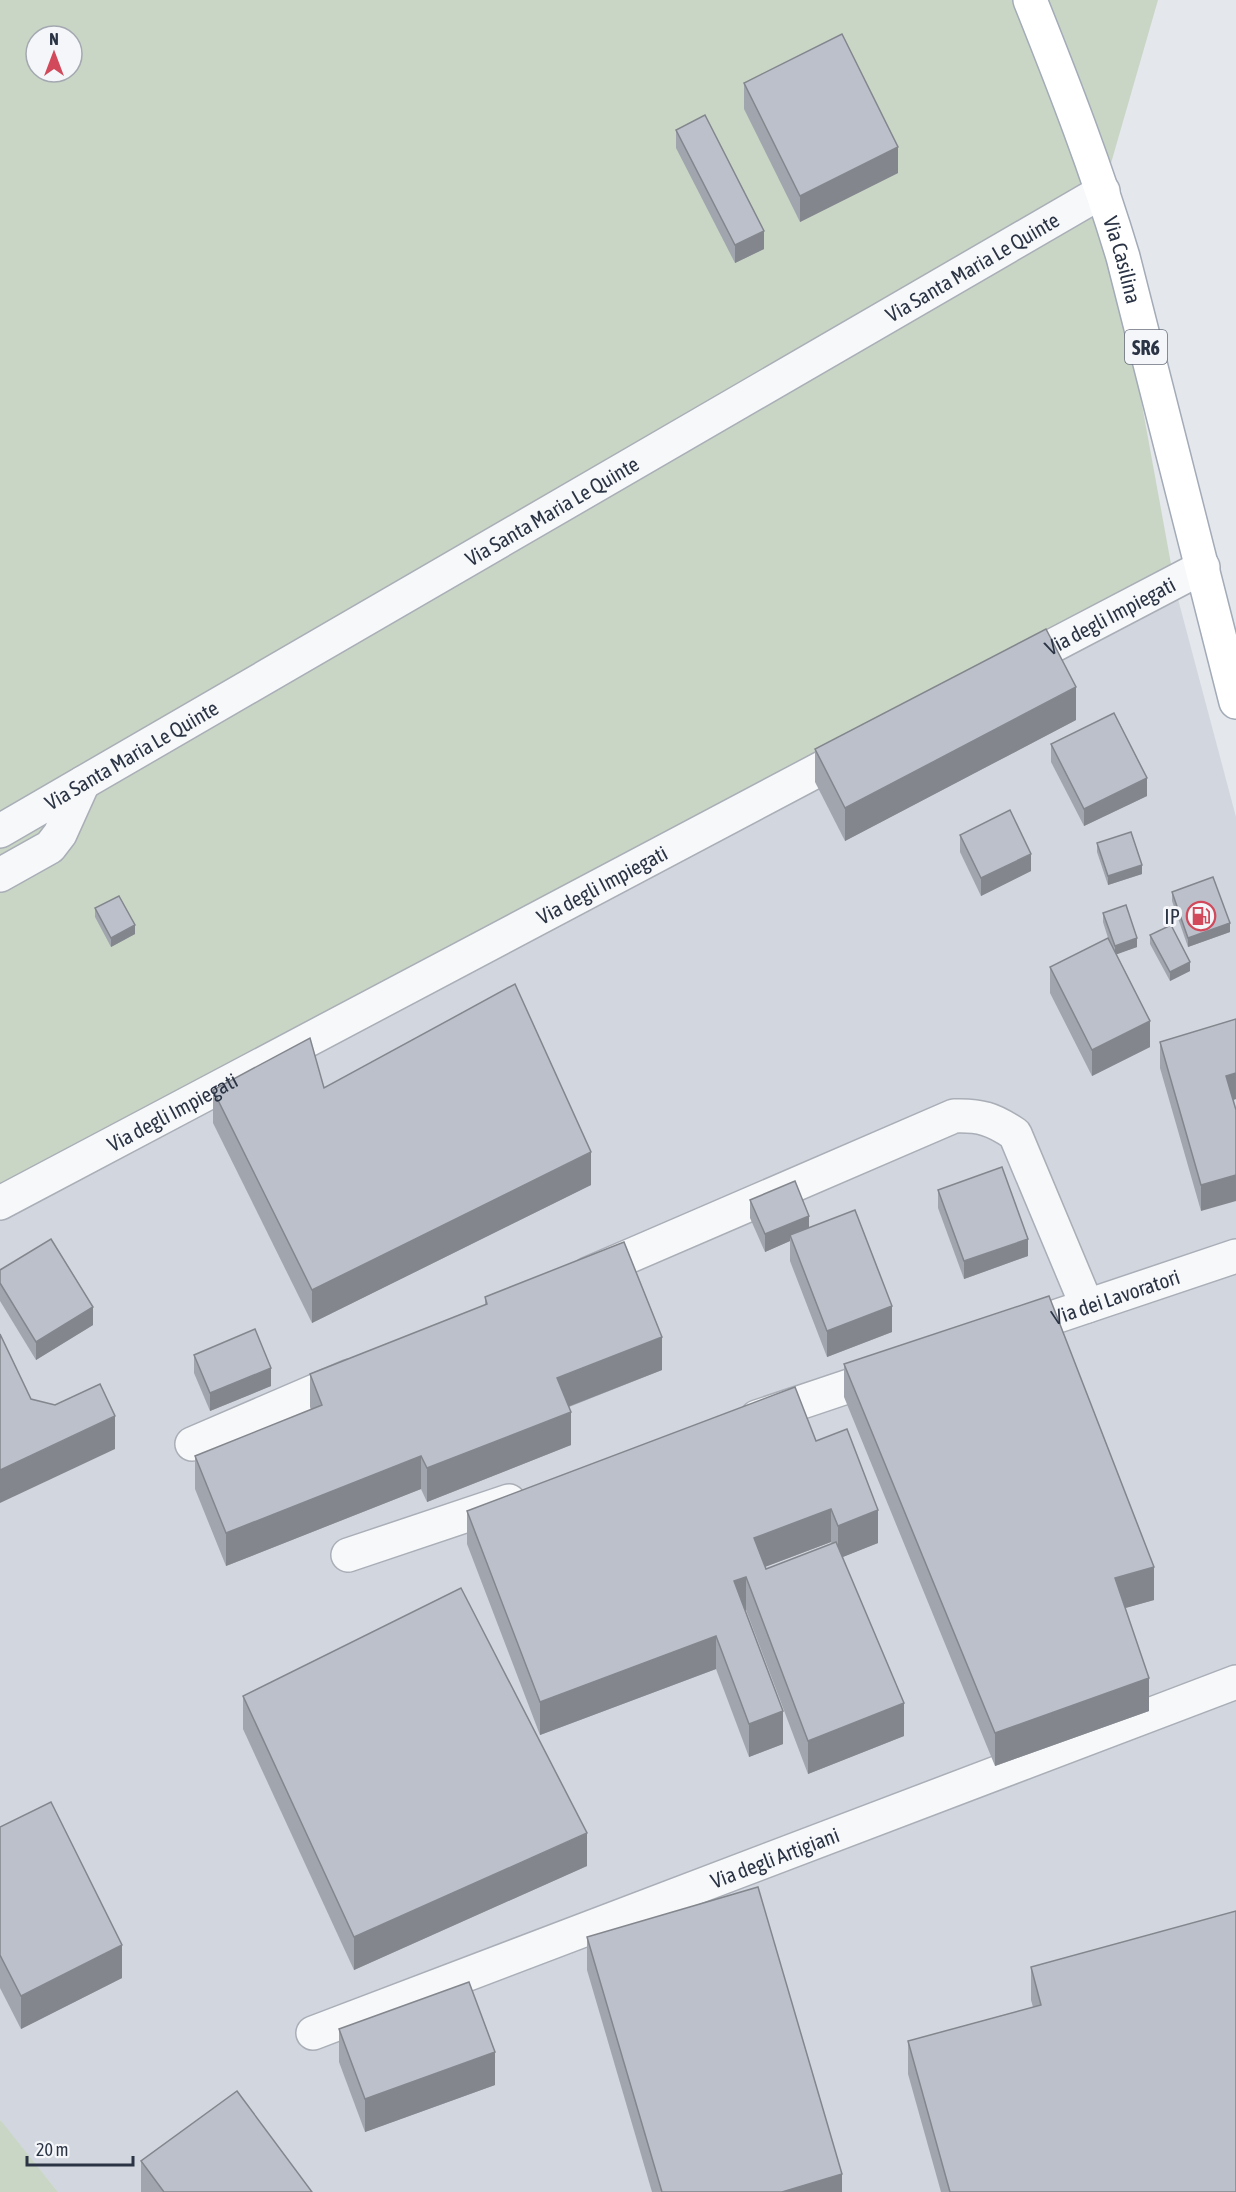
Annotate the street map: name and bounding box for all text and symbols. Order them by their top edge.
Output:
north arrow [24,24,84,84]
text: N [49,30,59,48]
street label: Via Santa Maria Le Quinte [881,207,1063,327]
street label: Via Casilina [1099,213,1146,306]
road number: SR6 [1125,330,1167,364]
street label: Via Santa Maria Le Quinte [461,451,643,570]
street label: Via degli Impiegati [1041,572,1179,660]
street label: Via Santa Maria Le Quinte [41,695,222,814]
street label: Via degli Impiegati [533,840,671,929]
fuel station icon: IP [1185,900,1217,932]
place label: IP [1164,904,1180,928]
street label: Via degli Impiegati [103,1068,242,1156]
street label: Via dei Lavoratori [1048,1264,1183,1329]
street label: Via degli Artigiani [707,1822,842,1893]
scale bar [27,2129,134,2167]
text: 20 m [36,2139,68,2160]

